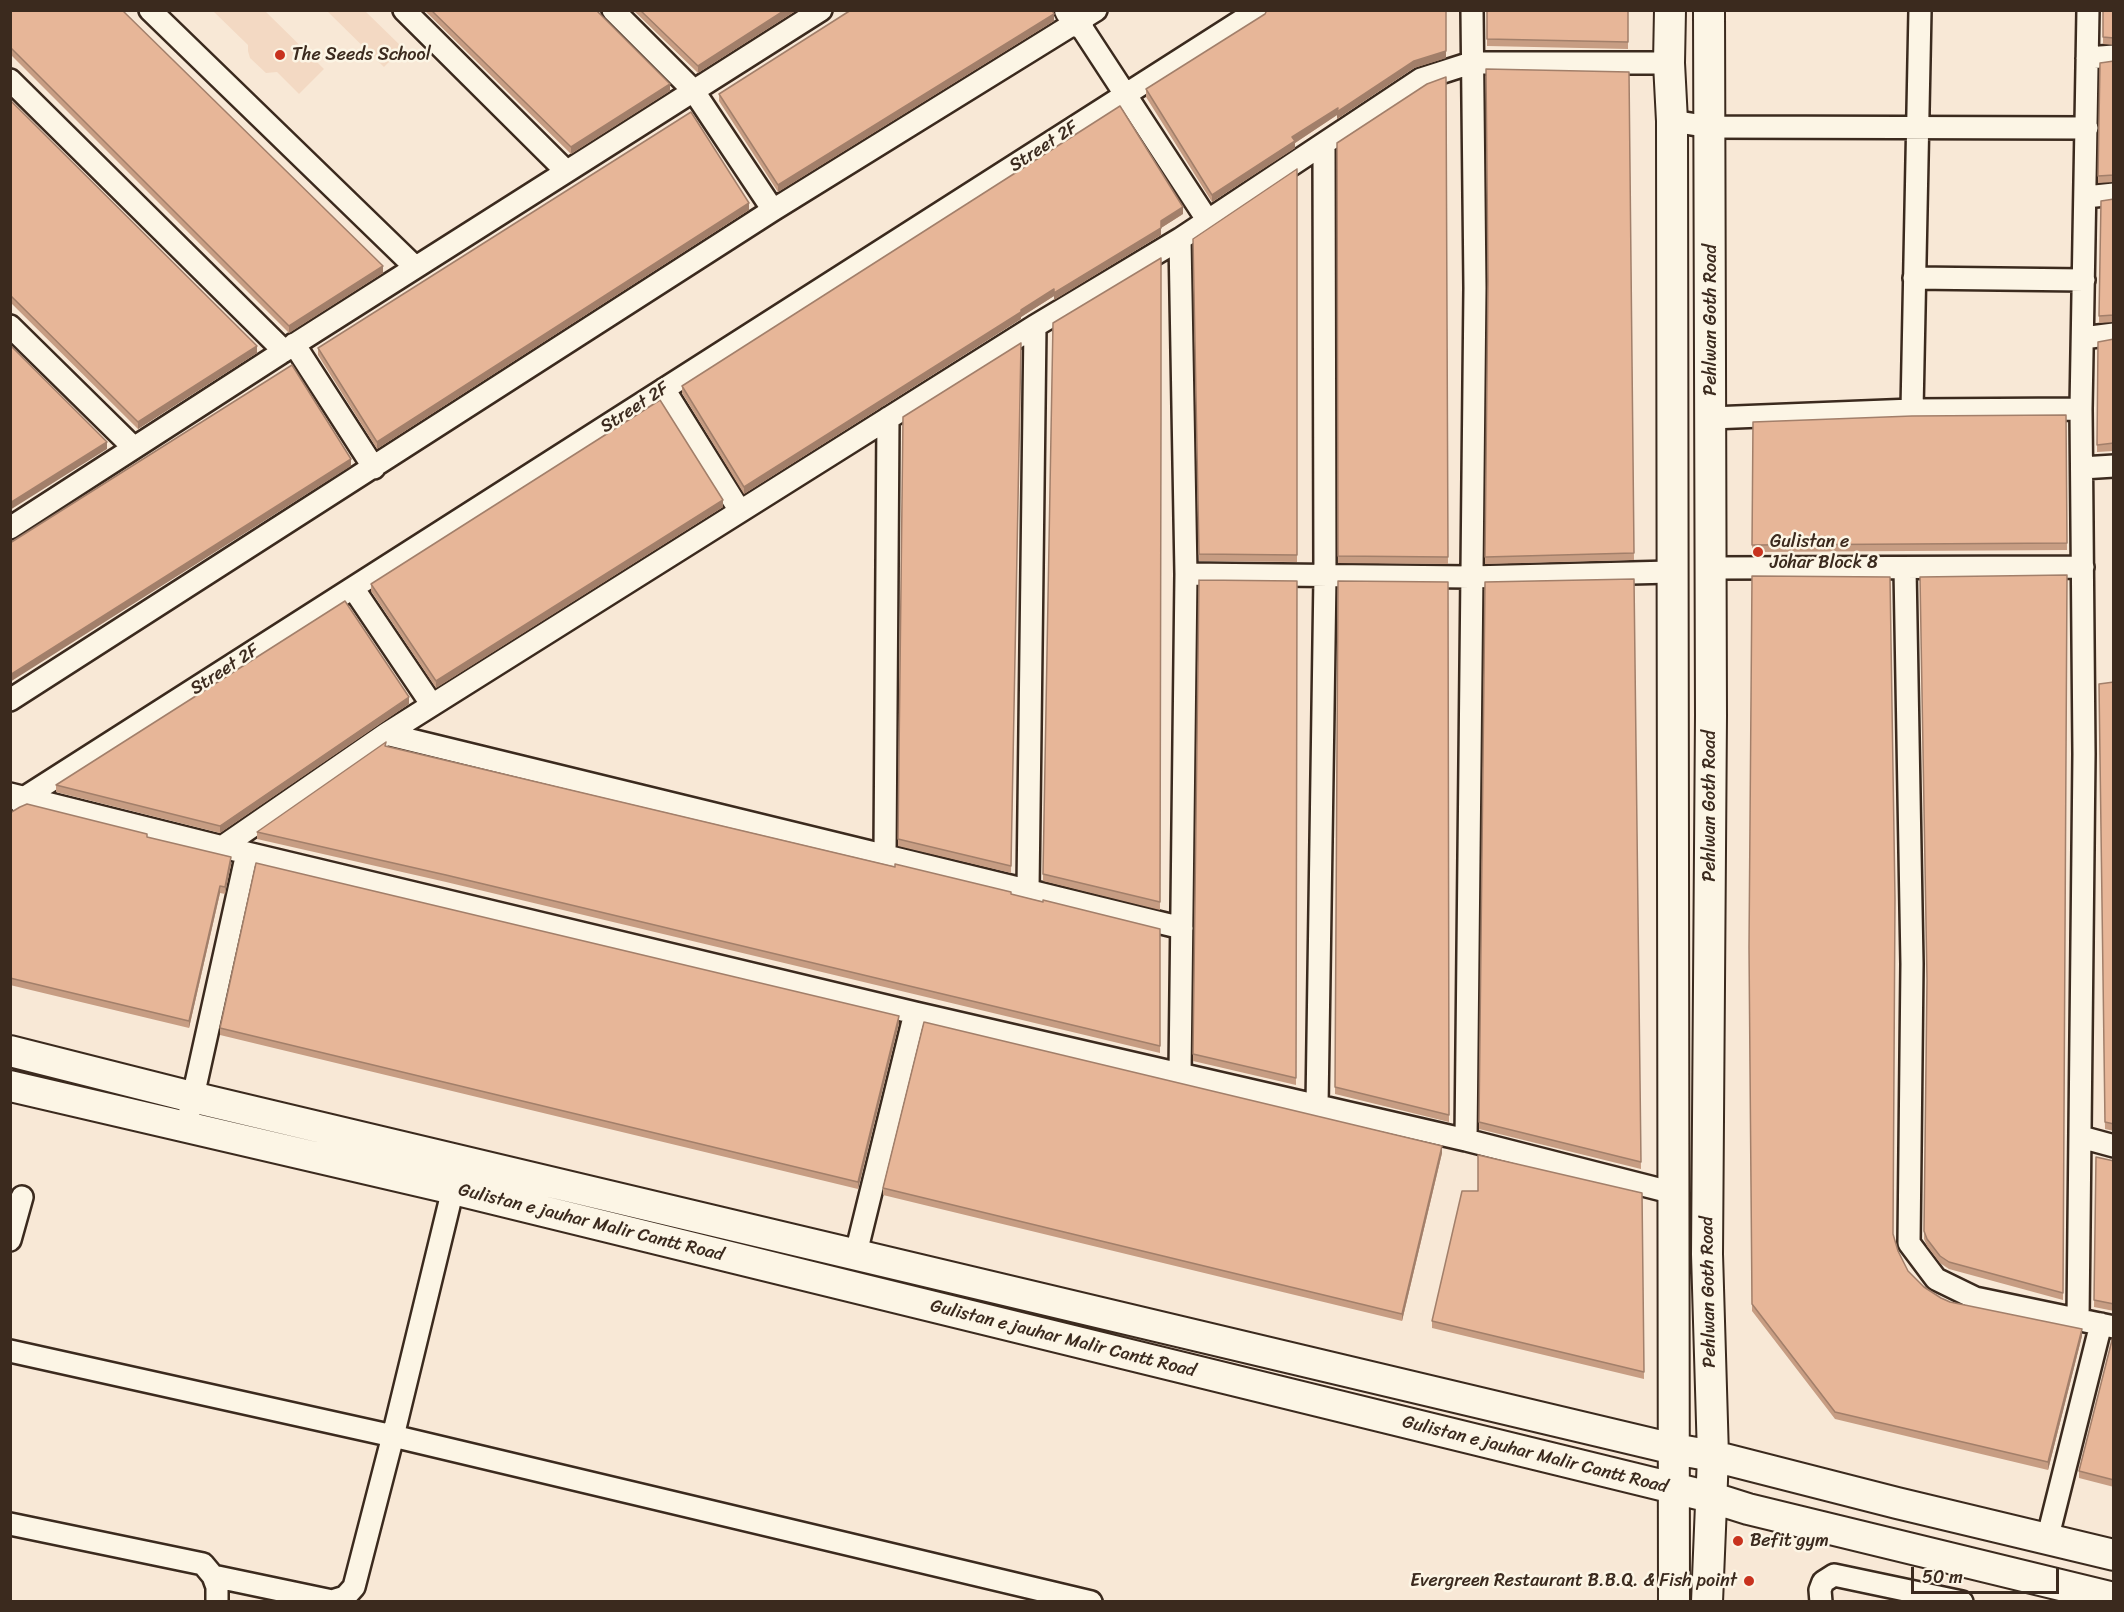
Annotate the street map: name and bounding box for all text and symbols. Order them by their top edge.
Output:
place label: The Seeds School [292,44,431,66]
marker: The Seeds School [273,48,287,62]
street label: Street 2F [1006,117,1082,177]
street label: Pehlwan Goth Road [1700,244,1722,396]
street label: Street 2F [597,378,673,438]
place label: Gulistan e Johar Block 8 [1770,531,1878,574]
marker: Gulistan e Johar Block 8 [1751,545,1765,559]
street label: Street 2F [187,640,263,700]
street label: Pehlwan Goth Road [1699,730,1721,882]
street label: Gulistan e jauhar Malir Cantt Road [456,1180,726,1266]
street label: Pehlwan Goth Road [1697,1216,1721,1368]
street label: Gulistan e jauhar Malir Cantt Road [928,1296,1198,1382]
street label: Gulistan e jauhar Malir Cantt Road [1400,1412,1670,1498]
place label: Befit gym [1750,1530,1829,1552]
marker: Befit gym [1731,1534,1745,1548]
scale bar [1914,1555,2062,1593]
text: 50 m [1922,1561,1963,1593]
place label: Evergreen Restaurant B.B.Q. & Fish point [1410,1570,1737,1592]
marker: Evergreen Restaurant B.B.Q. & Fish point [1742,1574,1756,1588]

